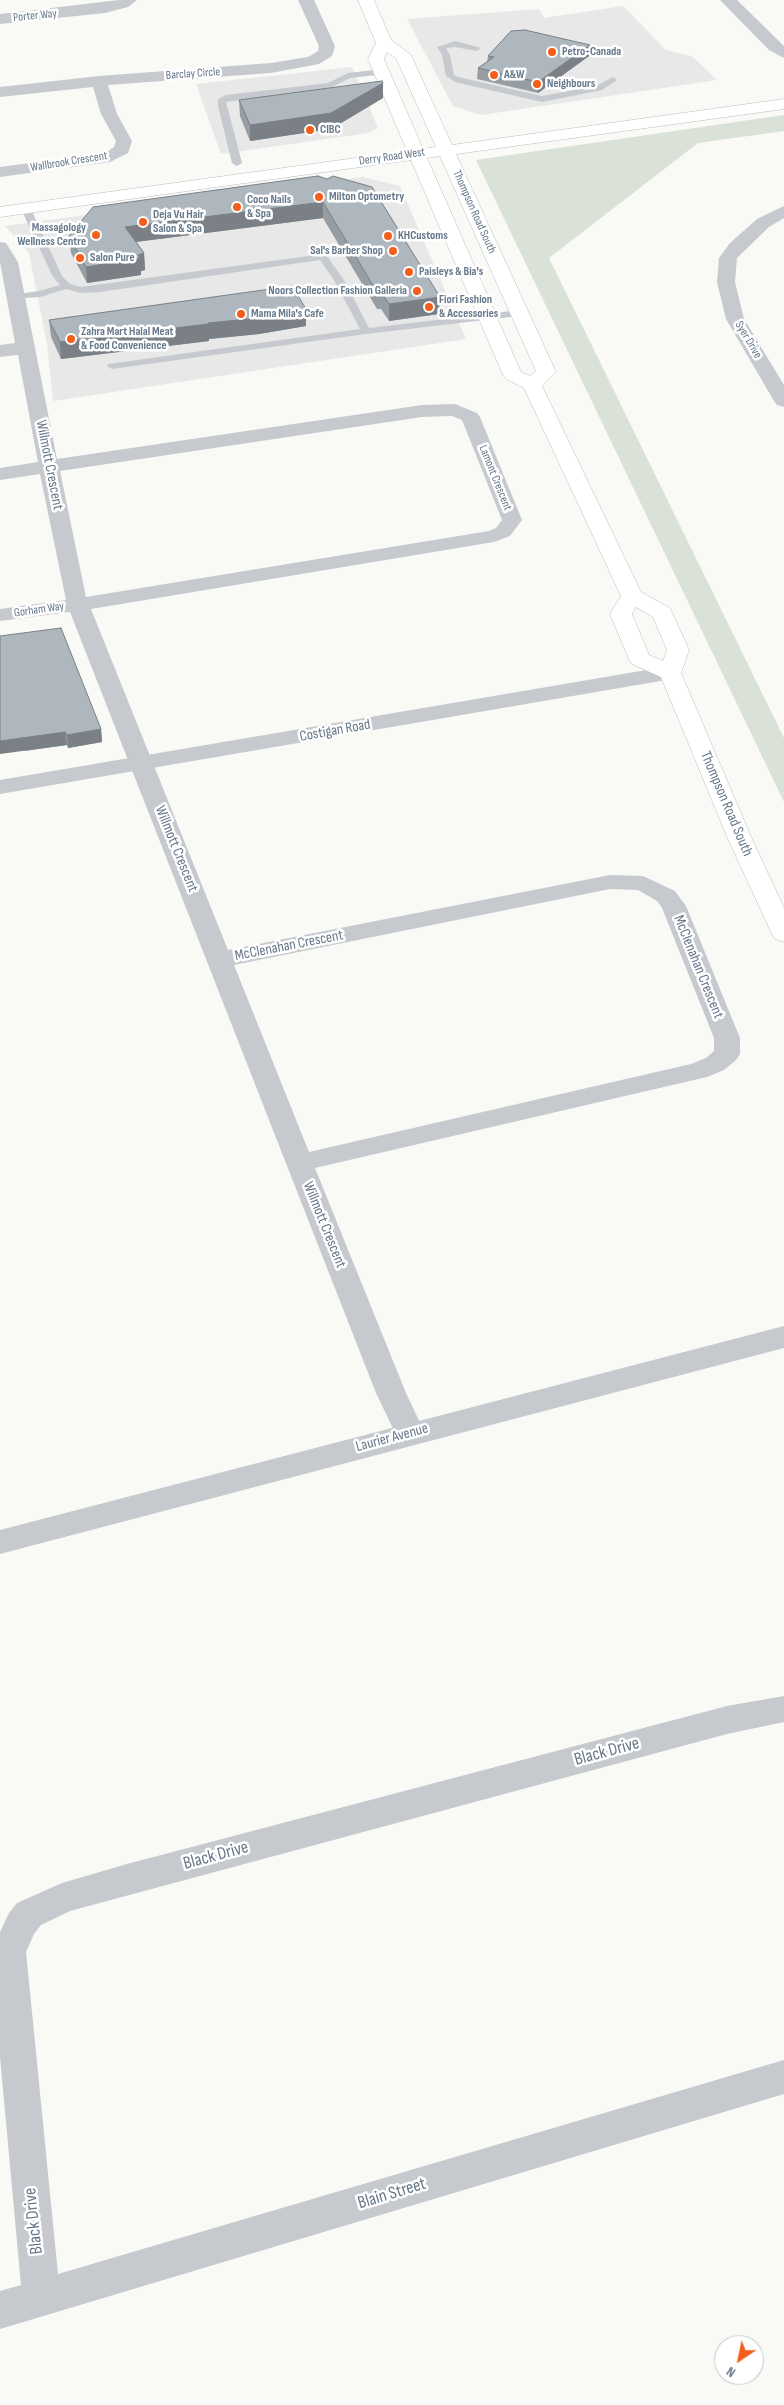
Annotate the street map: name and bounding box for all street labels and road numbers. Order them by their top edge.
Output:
street label: Porter Way [12,7,58,25]
street label: Barclay Circle [165,65,221,83]
street label: Derry Road West [358,145,426,169]
street label: Wallbrook Crescent [29,149,109,175]
street label: Thompson Road South [449,168,499,256]
street label: Syer Drive [731,319,765,361]
street label: Willmott Crescent [31,418,67,512]
street label: Lamont Crescent [475,443,515,513]
street label: Gorham Way [13,599,65,621]
street label: Costigan Road [298,716,372,746]
street label: Thompson Road South [696,749,756,859]
street label: Willmott Crescent [151,803,201,895]
street label: McClenahan Crescent [669,913,727,1021]
street label: McClenahan Crescent [233,927,345,965]
street label: Willmott Crescent [299,1179,349,1271]
street label: Laurier Avenue [354,1420,430,1456]
street label: Black Drive [572,1733,642,1771]
street label: Black Drive [181,1837,251,1875]
street label: Blain Street [355,2173,429,2215]
street label: Black Drive [20,2187,48,2255]

